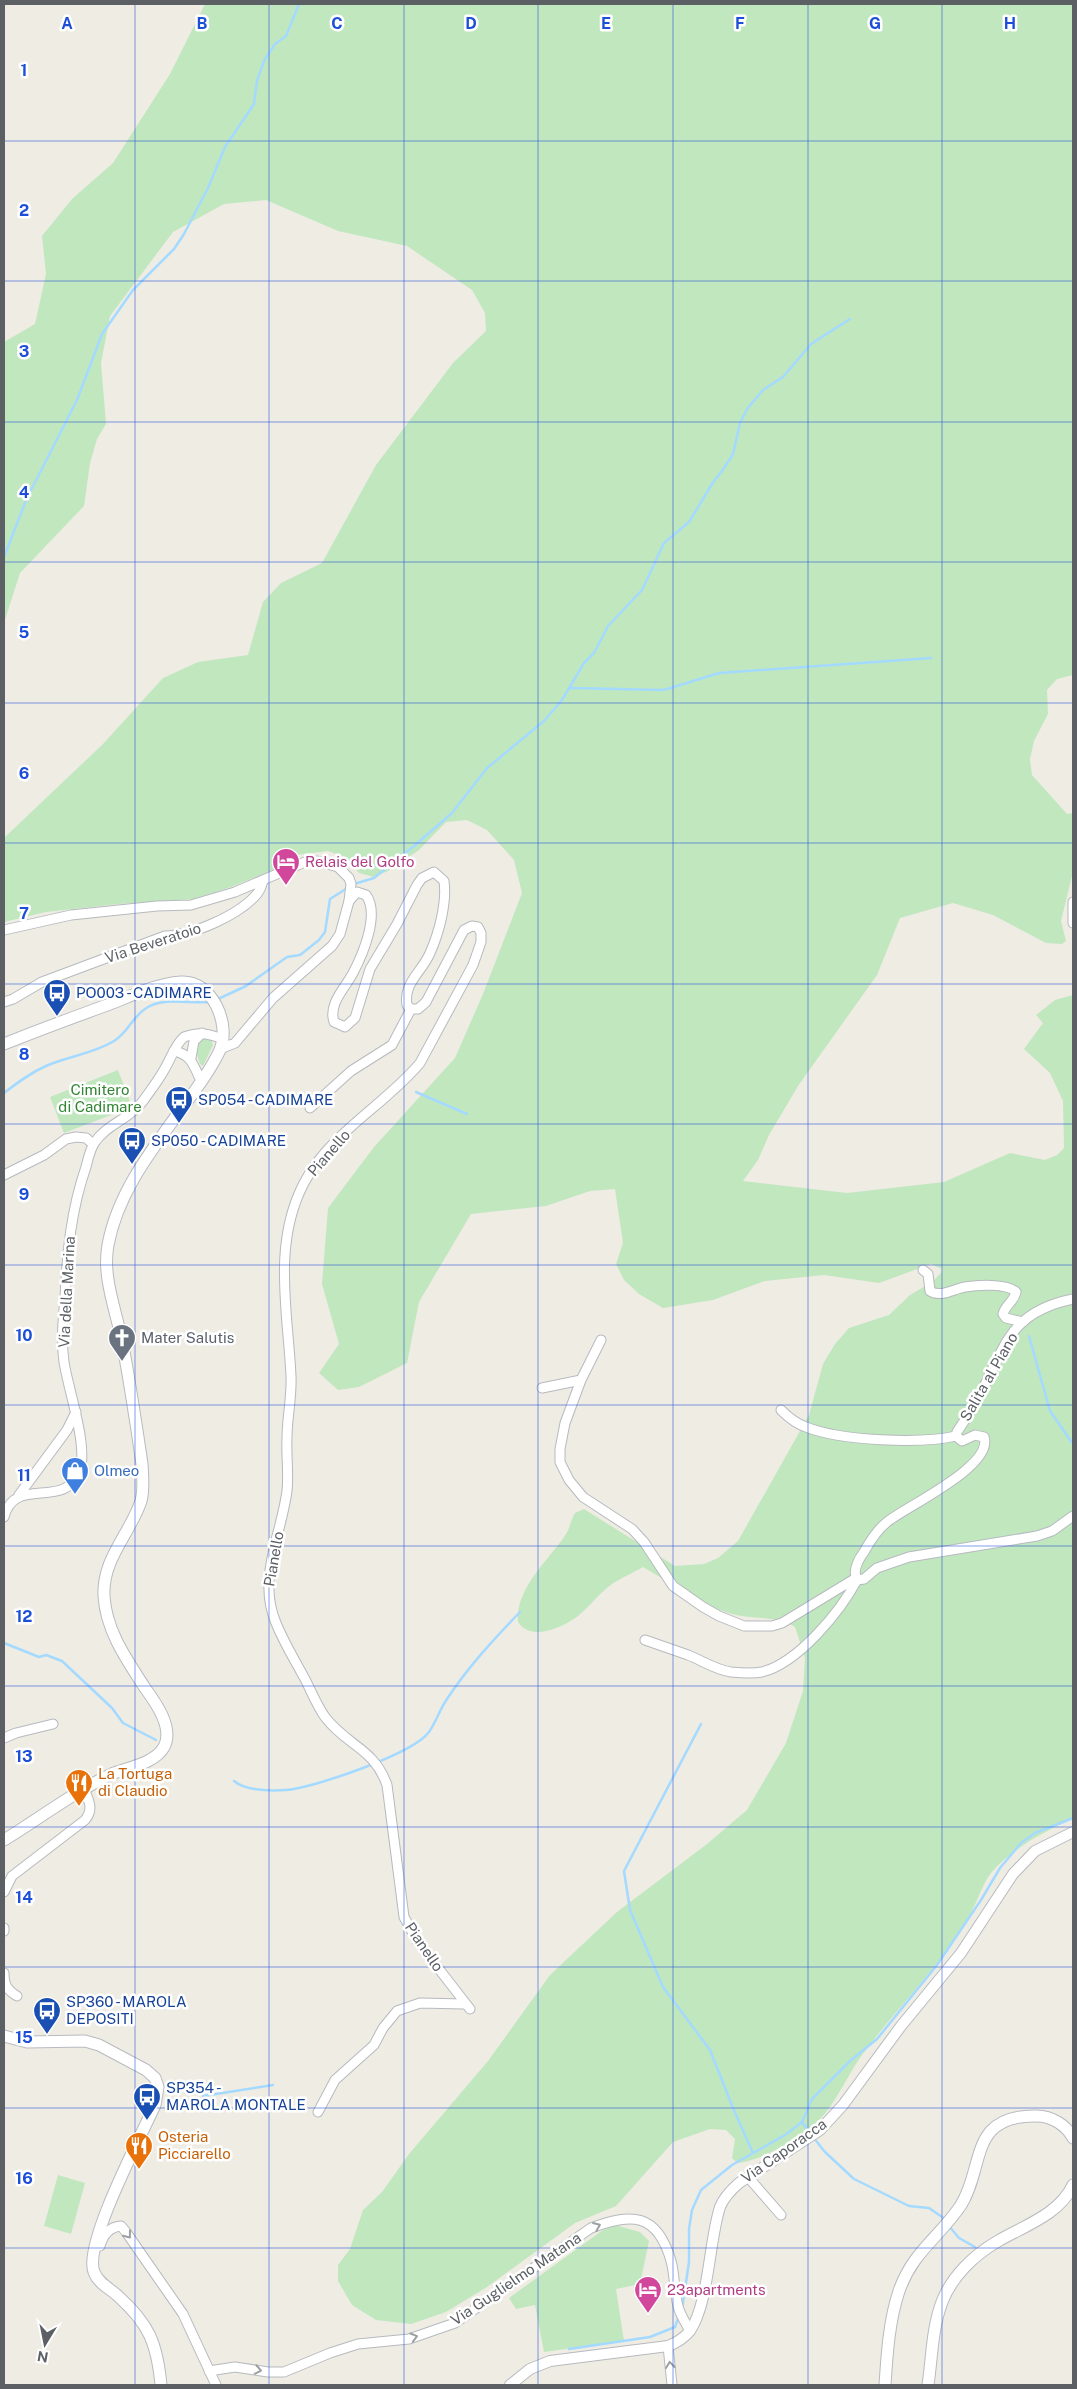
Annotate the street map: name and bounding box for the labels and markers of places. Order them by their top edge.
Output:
hotel icon: Relais del Golfo [271,847,301,886]
place label: Relais del Golfo [305,853,415,870]
bus stop icon: PO003 - CADIMARE [42,978,72,1017]
place label: PO003 - CADIMARE [76,984,212,1001]
bus stop icon: SP054 - CADIMARE [164,1085,194,1124]
place label: SP054 - CADIMARE [198,1091,333,1108]
bus stop icon: SP050 - CADIMARE [117,1126,147,1165]
place label: SP050 - CADIMARE [151,1132,286,1149]
church icon: Mater Salutis [107,1323,137,1362]
place label: Mater Salutis [141,1329,234,1346]
shop icon: Olmeo [60,1456,90,1495]
place label: Olmeo [94,1462,139,1479]
place label: La Tortuga di Claudio [98,1765,172,1799]
restaurant icon: La Tortuga di Claudio [64,1768,94,1807]
place label: SP360 - MAROLA DEPOSITI [66,1993,187,2027]
bus stop icon: SP360 - MAROLA DEPOSITI [32,1996,62,2035]
place label: SP354 - MAROLA MONTALE [166,2079,306,2113]
bus stop icon: SP354 - MAROLA MONTALE [132,2082,162,2121]
place label: Osteria Picciarello [158,2128,231,2162]
restaurant icon: Osteria Picciarello [124,2131,154,2170]
hotel icon: 23apartments [633,2275,663,2314]
place label: 23apartments [667,2281,766,2298]

